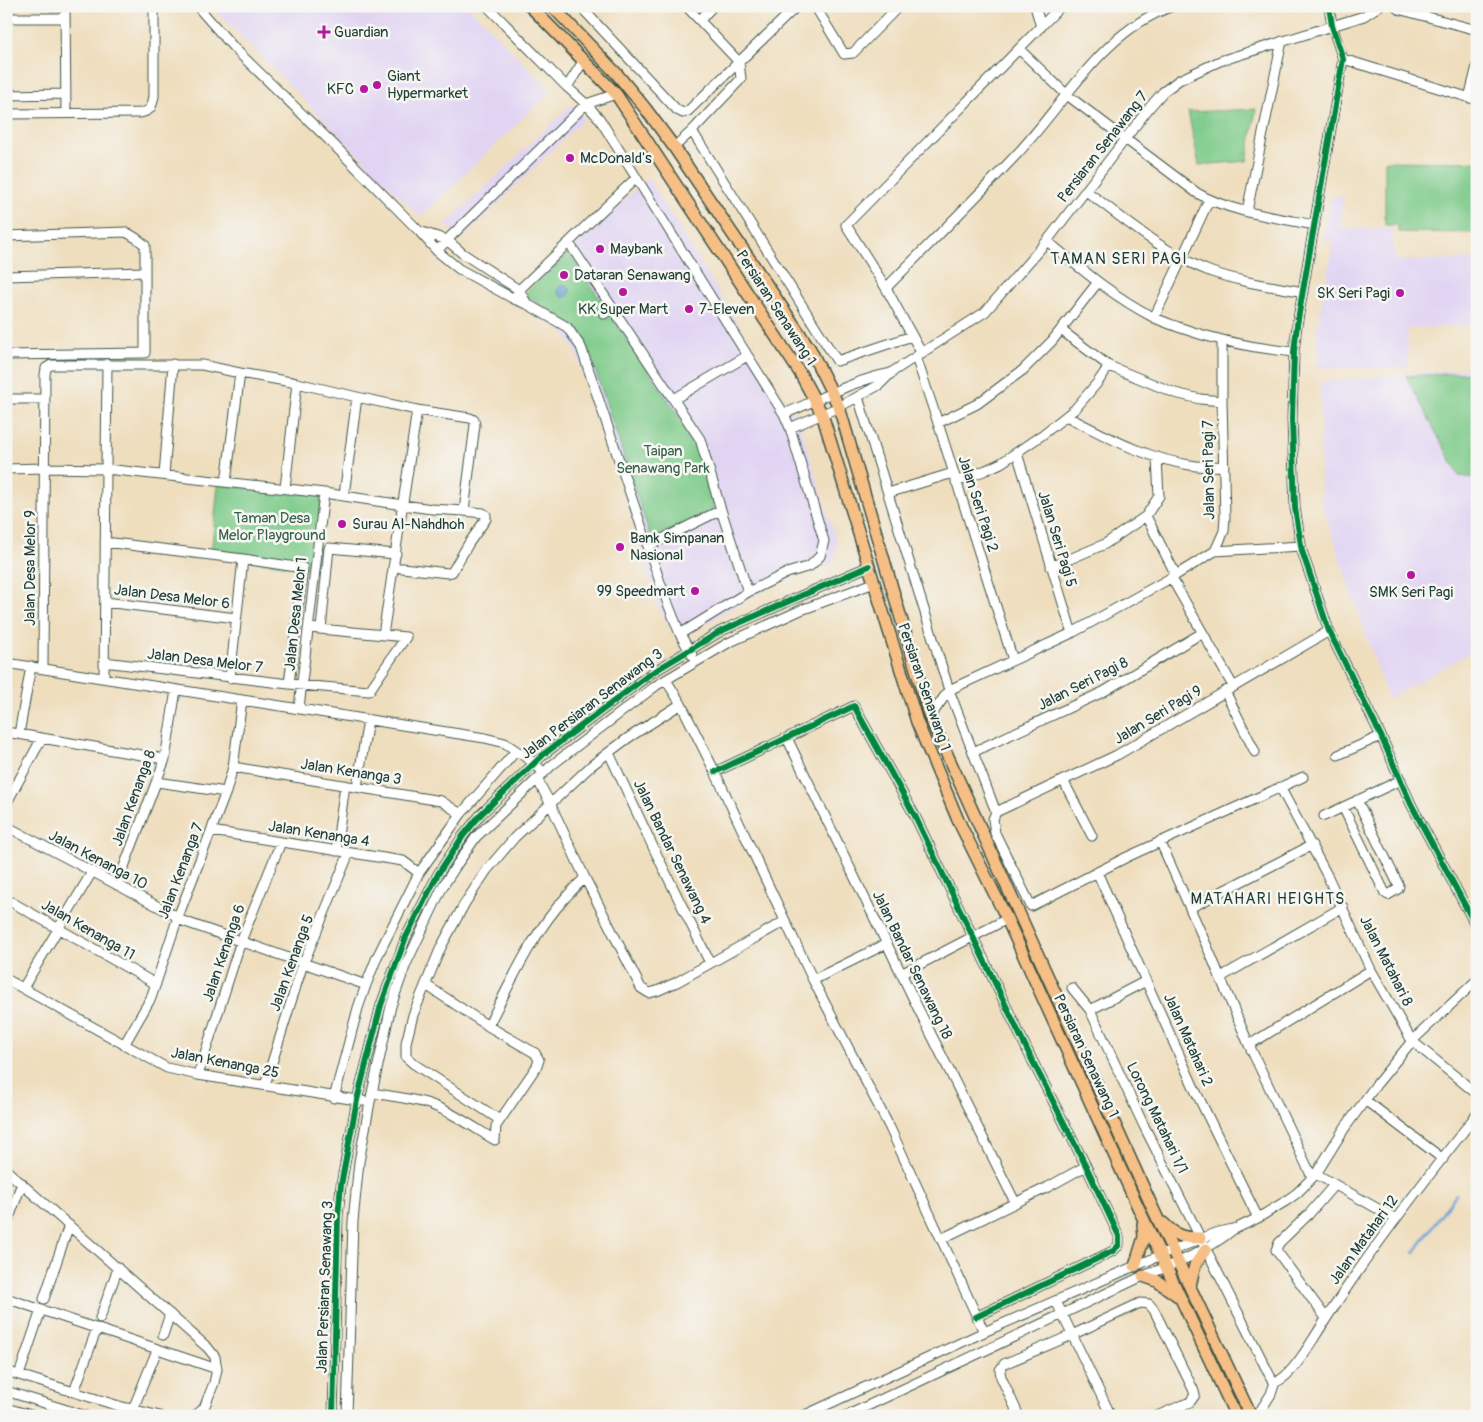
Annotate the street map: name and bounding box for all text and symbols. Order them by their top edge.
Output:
place label: Guardian [334,23,389,42]
marker: Guardian [318,26,330,38]
place label: Giant Hypermarket [387,67,469,103]
marker: Giant Hypermarket [371,79,383,91]
place label: KFC [327,80,354,99]
marker: KFC [358,83,370,95]
street label: Persiaran Senawang 7 [1054,87,1152,207]
place label: McDonald's [580,149,652,168]
marker: McDonald's [564,152,576,164]
place label: Maybank [610,240,664,259]
marker: Maybank [594,243,606,255]
street label: Persiaran Senawang 1 [732,247,820,369]
district label: TAMAN SERI PAGI [1050,249,1188,269]
place label: Dataran Senawang [574,266,691,285]
marker: Dataran Senawang [558,269,570,281]
place label: SK Seri Pagi [1317,284,1390,303]
marker: KK Super Mart [617,286,629,298]
marker: SK Seri Pagi [1394,287,1406,299]
place label: KK Super Mart [578,300,669,319]
place label: 7-Eleven [699,300,754,319]
marker: 7-Eleven [683,303,695,315]
street label: Jalan Seri Pagi 7 [1199,420,1219,520]
park label: Taipan Senawang Park [616,442,710,478]
street label: Jalan Seri Pagi 2 [954,454,1002,554]
street label: Jalan Seri Pagi 5 [1033,489,1081,589]
park label: Taman Desa Melor Playground [218,509,326,545]
street label: Jalan Desa Melor 9 [21,510,40,626]
place label: Surau Al-Nahdhoh [352,515,464,534]
marker: Surau Al-Nahdhoh [336,518,348,530]
place label: Bank Simpanan Nasional [630,529,725,565]
marker: Bank Simpanan Nasional [614,541,626,553]
street label: Jalan Desa Melor 1 [281,556,311,672]
marker: SMK Seri Pagi [1405,569,1417,581]
street label: Jalan Desa Melor 6 [113,580,231,614]
place label: 99 Speedmart [597,582,686,601]
place label: SMK Seri Pagi [1369,583,1453,602]
marker: 99 Speedmart [689,585,701,597]
street label: Persiaran Senawang 1 [893,620,955,754]
street label: Jalan Desa Melor 7 [146,644,264,678]
street label: Jalan Persiaran Senawang 3 [517,644,667,764]
street label: Jalan Seri Pagi 8 [1035,653,1132,715]
street label: Jalan Seri Pagi 9 [1111,681,1205,749]
street label: Jalan Kenanga 8 [108,747,160,849]
street label: Jalan Kenanga 3 [299,755,403,789]
street label: Jalan Bandar Senawang 4 [629,777,715,928]
street label: Jalan Kenanga 4 [267,817,371,851]
street label: Jalan Kenanga 7 [154,820,208,922]
street label: Jalan Kenanga 10 [45,826,151,894]
street label: Jalan Bandar Senawang 18 [868,888,956,1043]
district label: MATAHARI HEIGHTS [1191,889,1345,909]
street label: Jalan Kenanga 11 [38,895,138,965]
street label: Jalan Kenanga 6 [198,902,250,1004]
street label: Jalan Kenanga 5 [266,912,318,1014]
street label: Jalan Matahari 8 [1355,912,1417,1010]
street label: Jalan Matahari 2 [1159,990,1217,1090]
street label: Persiaran Senawang 1 [1049,991,1123,1121]
street label: Jalan Kenanga 25 [169,1043,281,1083]
street label: Lorong Matahari 1/1 [1122,1059,1192,1177]
street label: Jalan Matahari 12 [1325,1192,1403,1288]
street label: Jalan Persiaran Senawang 3 [312,1200,338,1374]

